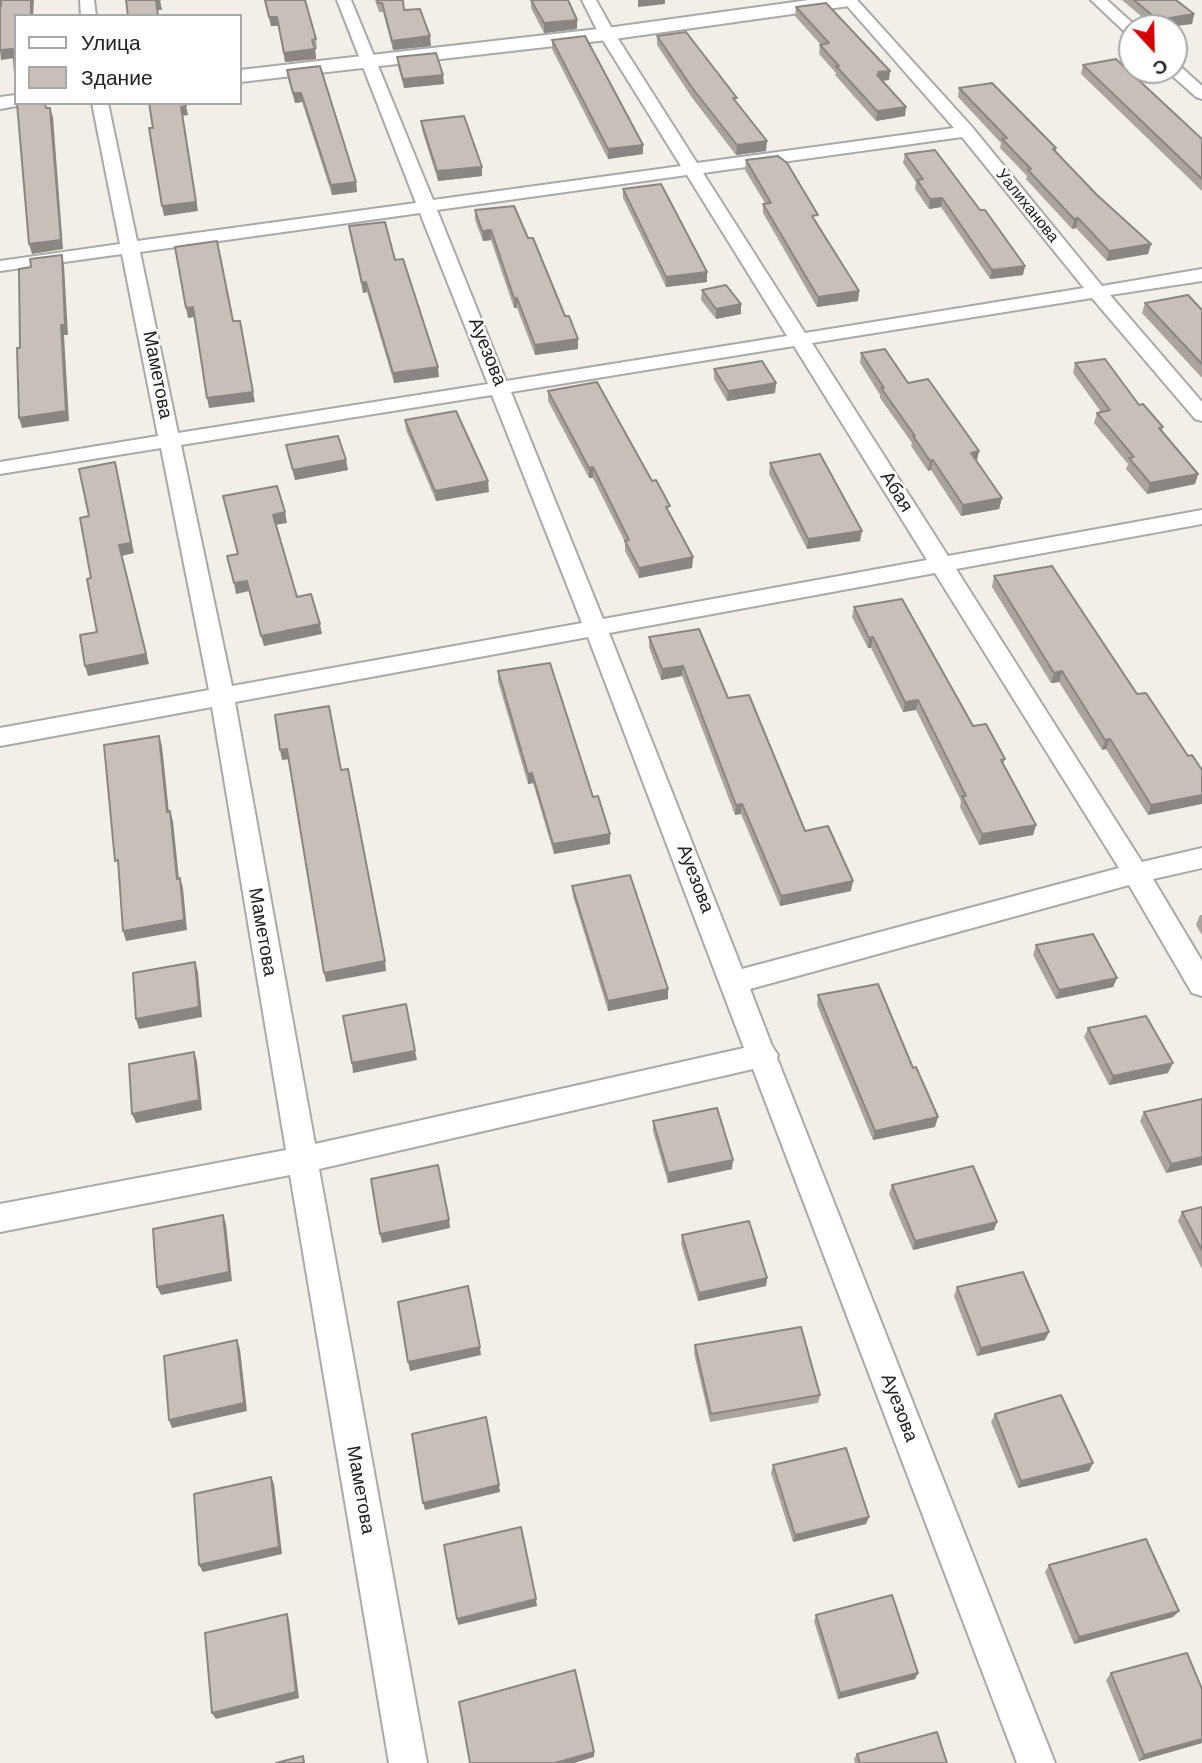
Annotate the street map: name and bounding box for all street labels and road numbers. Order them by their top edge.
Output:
street label: Уалиханова [992,165,1062,247]
street label: Ауезова [463,315,511,389]
street label: Маметова [137,329,177,421]
street label: Абая [875,467,917,517]
street label: Ауезова [672,842,718,916]
street label: Маметова [243,886,281,978]
street label: Ауезова [876,1371,922,1445]
street label: Маметова [341,1444,379,1536]

